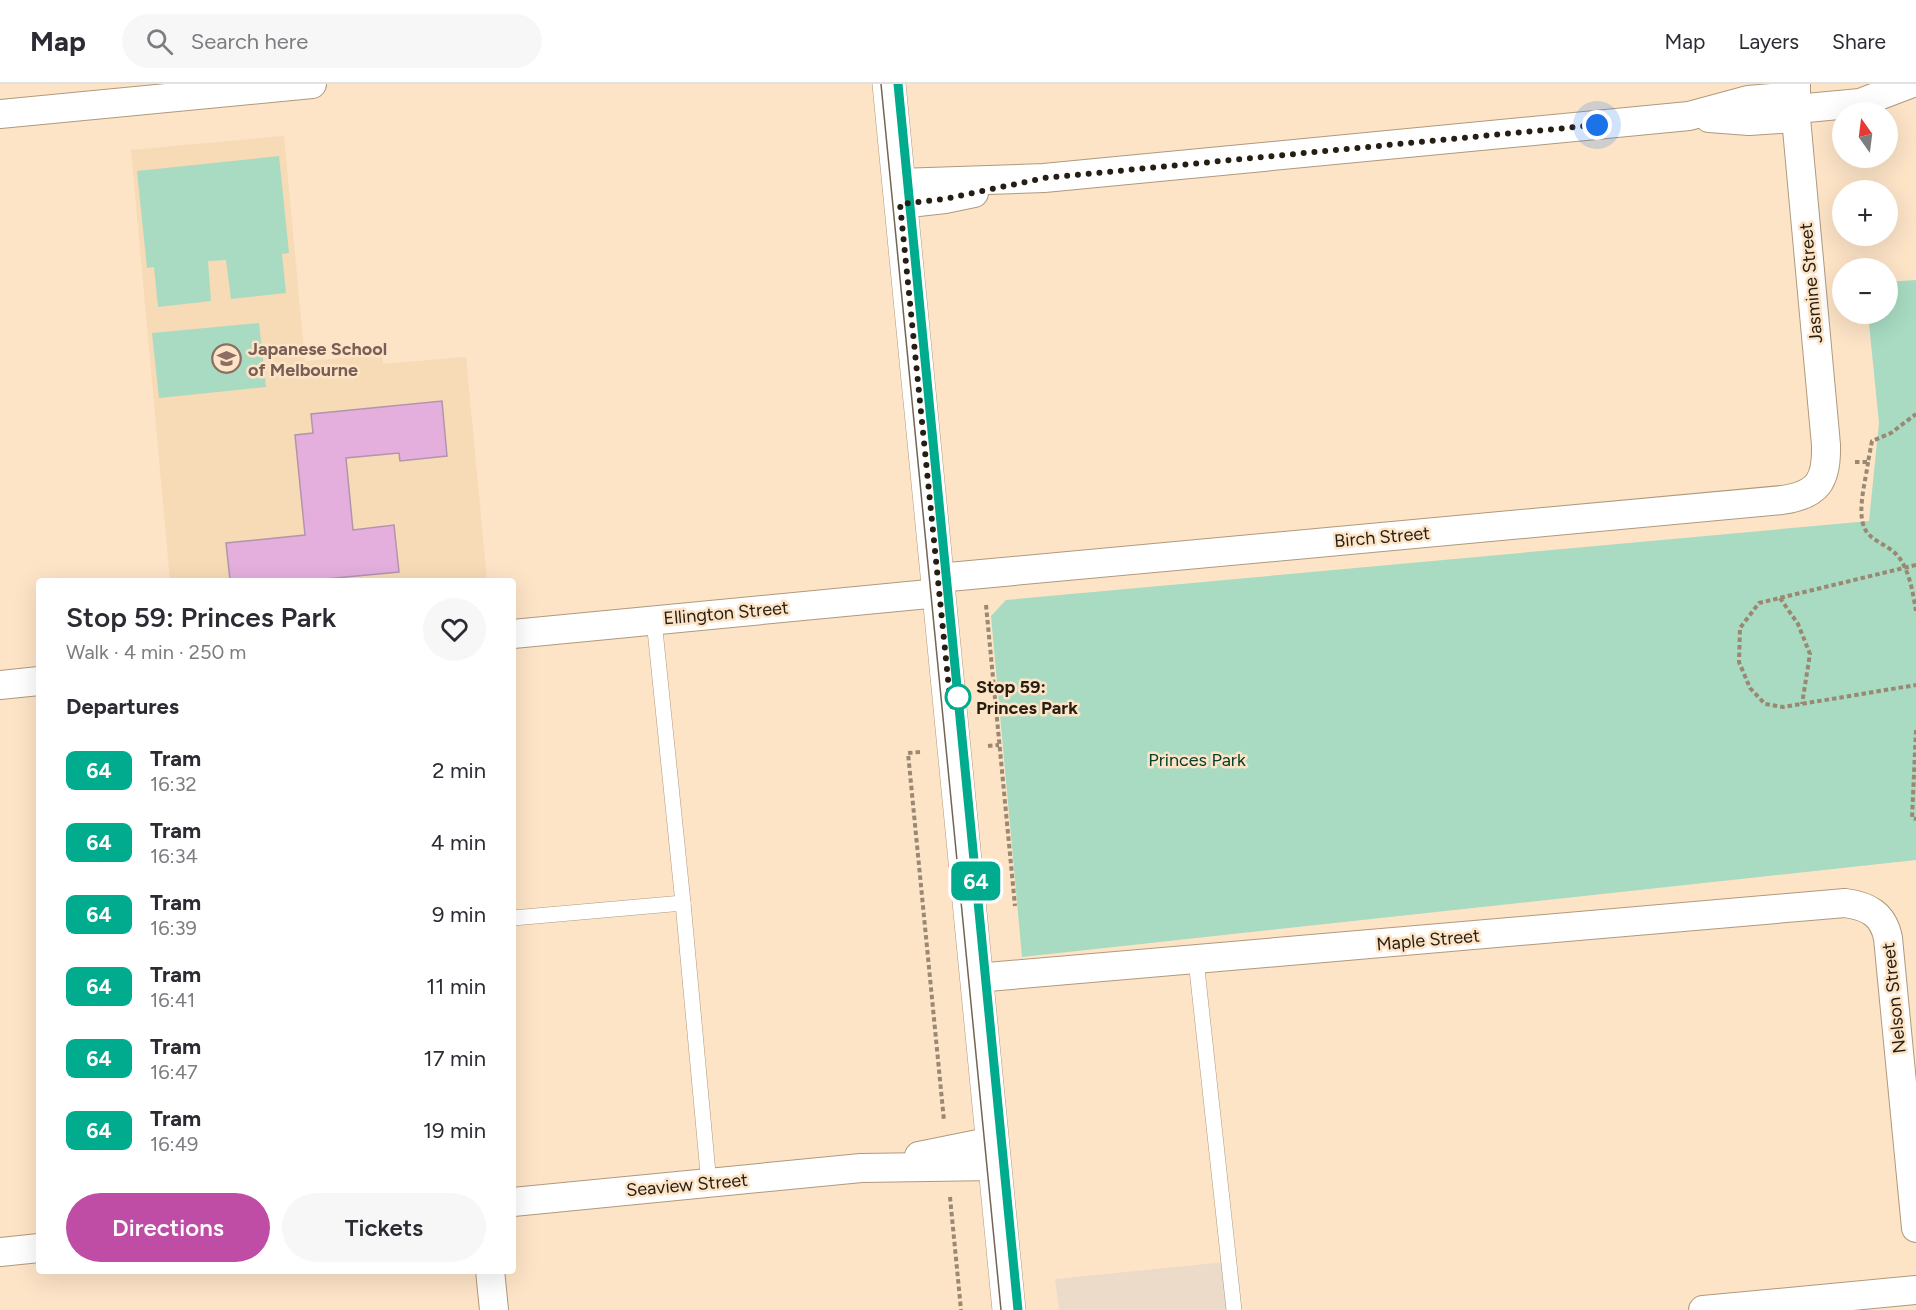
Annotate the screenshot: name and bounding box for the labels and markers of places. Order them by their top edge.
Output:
place label: Japanese School of Melbourne [248,338,387,381]
school or university icon: Japanese School of Melbourne [211,343,243,375]
place label: Stop 59: Princes Park [976,676,1078,719]
marker: Stop 59: Princes Park [945,684,971,710]

